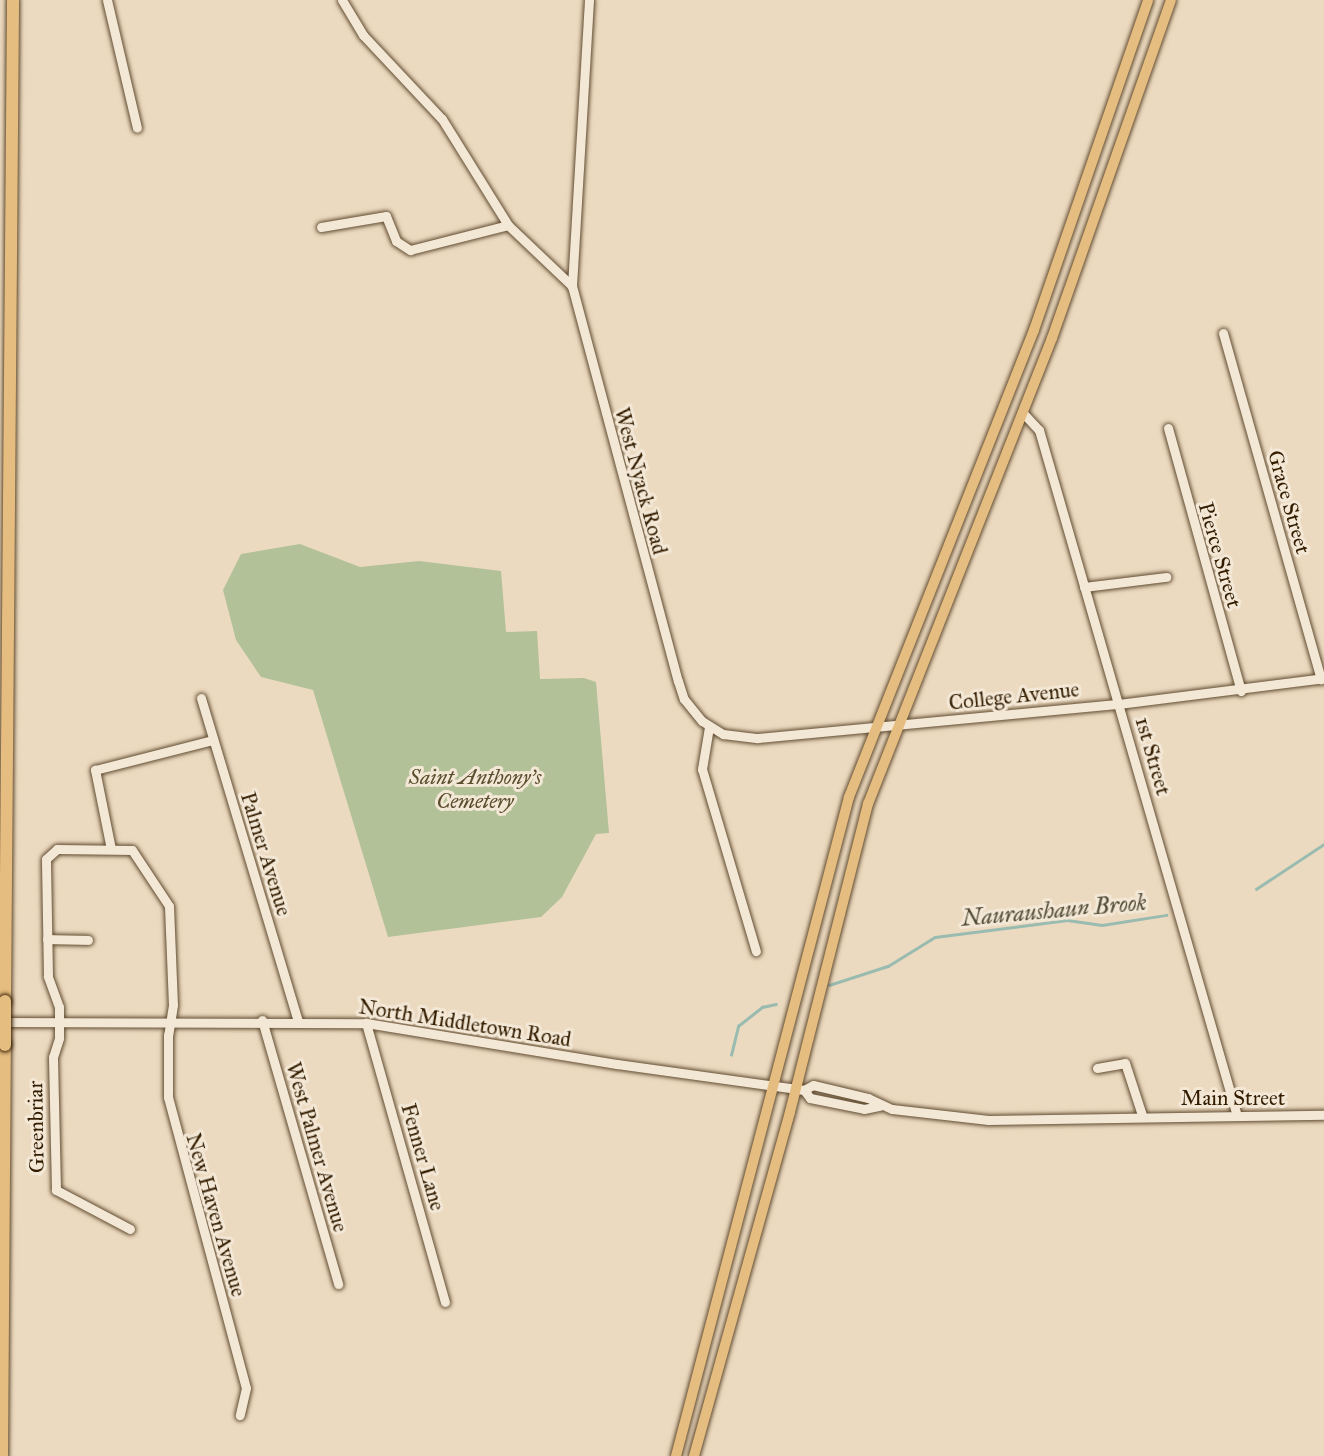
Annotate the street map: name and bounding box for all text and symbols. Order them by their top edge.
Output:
street label: West Nyack Road [609,405,673,557]
street label: Grace Street [1262,447,1316,557]
street label: Pierce Street [1193,499,1247,611]
street label: College Avenue [947,677,1081,715]
street label: 1st Street [1130,714,1176,798]
park label: Saint Anthony's Cemetery [409,764,541,814]
street label: Palmer Avenue [235,789,297,919]
water label: Nauraushaun Brook [960,888,1148,932]
street label: North Middletown Road [357,994,573,1052]
street label: West Palmer Avenue [281,1059,353,1235]
street label: Greenbriar [23,1081,49,1173]
street label: Main Street [1181,1085,1285,1111]
street label: Fenner Lane [396,1100,450,1214]
street label: New Haven Avenue [181,1130,251,1300]

